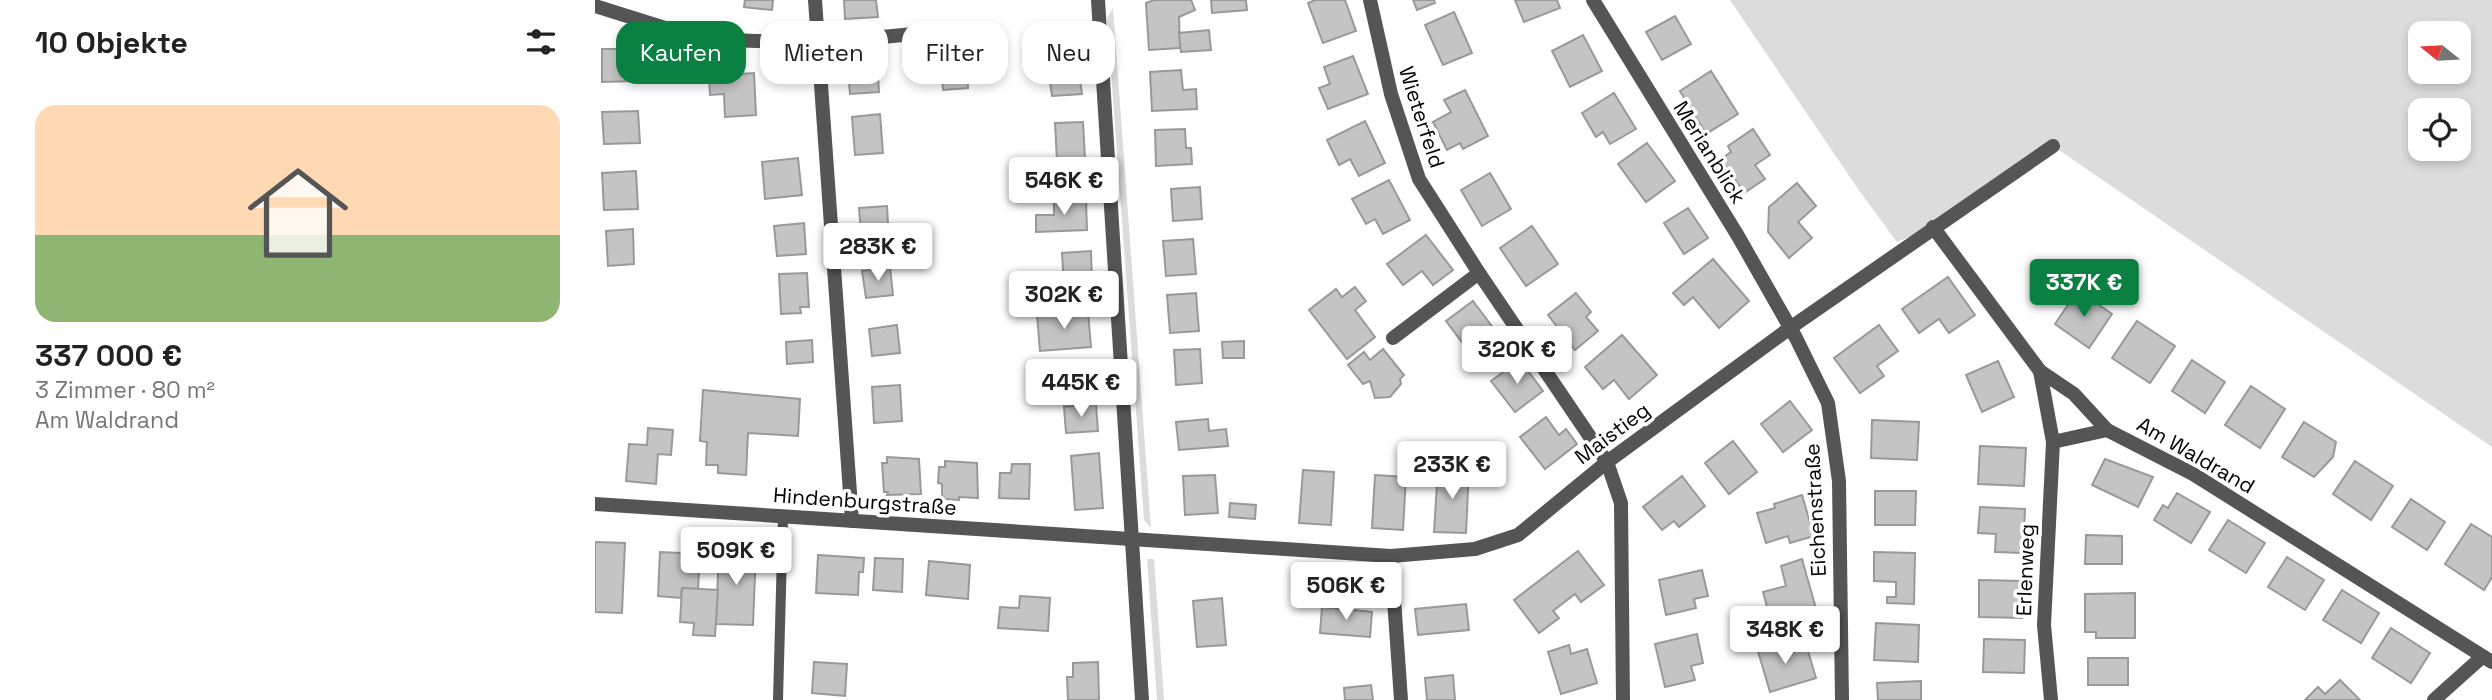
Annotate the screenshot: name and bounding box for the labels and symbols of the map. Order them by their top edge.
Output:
north arrow [2408,21,2471,84]
street label: Wieterfeld [1393,63,1451,171]
street label: Merianblick [1668,96,1752,208]
pin: 546K € [1007,158,1121,217]
pin: 283K € [821,224,935,283]
pin: 337K € [2027,260,2141,319]
pin: 302K € [1007,272,1121,331]
pin: 320K € [1460,326,1574,386]
pin: 445K € [1024,360,1138,419]
street label: Maistieg [1569,396,1655,470]
street label: Am Waldrand [2132,410,2260,500]
pin: 233K € [1395,442,1509,501]
street label: Eichenstraße [1798,443,1832,577]
street label: Hindenburgstraße [772,481,958,521]
street label: Erlenweg [2010,523,2040,617]
pin: 509K € [679,528,793,587]
pin: 506K € [1289,562,1403,622]
pin: 348K € [1728,606,1842,666]

